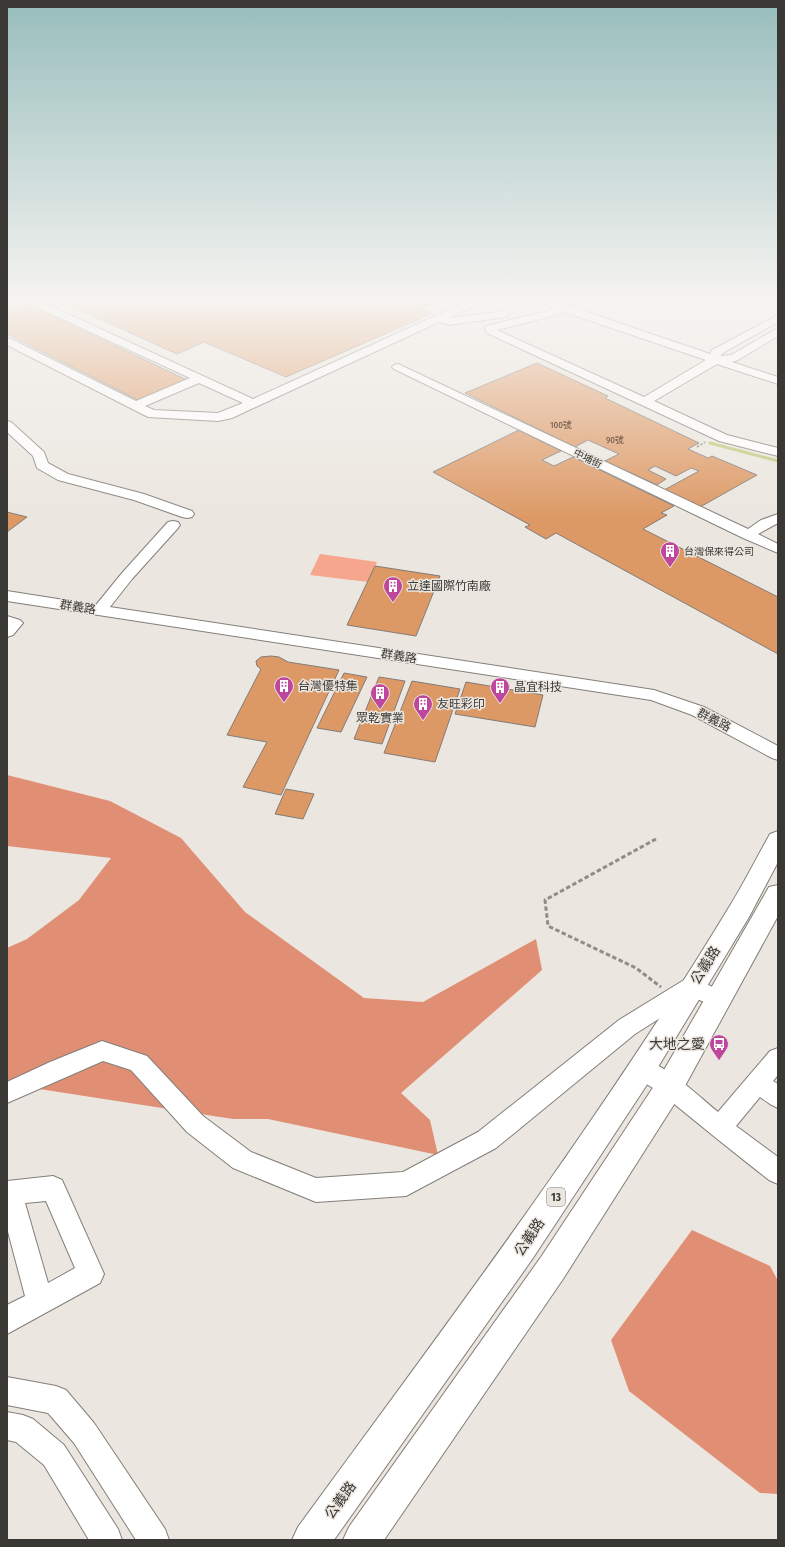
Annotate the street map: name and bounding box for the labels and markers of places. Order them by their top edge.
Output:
building icon: 台灣保來得公司 [659,540,681,568]
place label: 台灣保來得公司 [684,546,754,558]
building icon: 立達國際竹南廠 [382,575,404,603]
place label: 立達國際竹南廠 [407,579,491,593]
building icon: 台灣優特集 [273,675,295,703]
building icon: 晶宜科技 [489,676,511,704]
place label: 台灣優特集 [298,679,358,693]
place label: 晶宜科技 [514,680,562,694]
building icon: 眾乾實業 [369,682,391,710]
building icon: 友旺彩印 [412,693,434,721]
place label: 友旺彩印 [437,697,485,711]
place label: 眾乾實業 [356,711,404,725]
bus stop icon: 大地之愛 [708,1033,730,1061]
place label: 大地之愛 [649,1036,705,1053]

